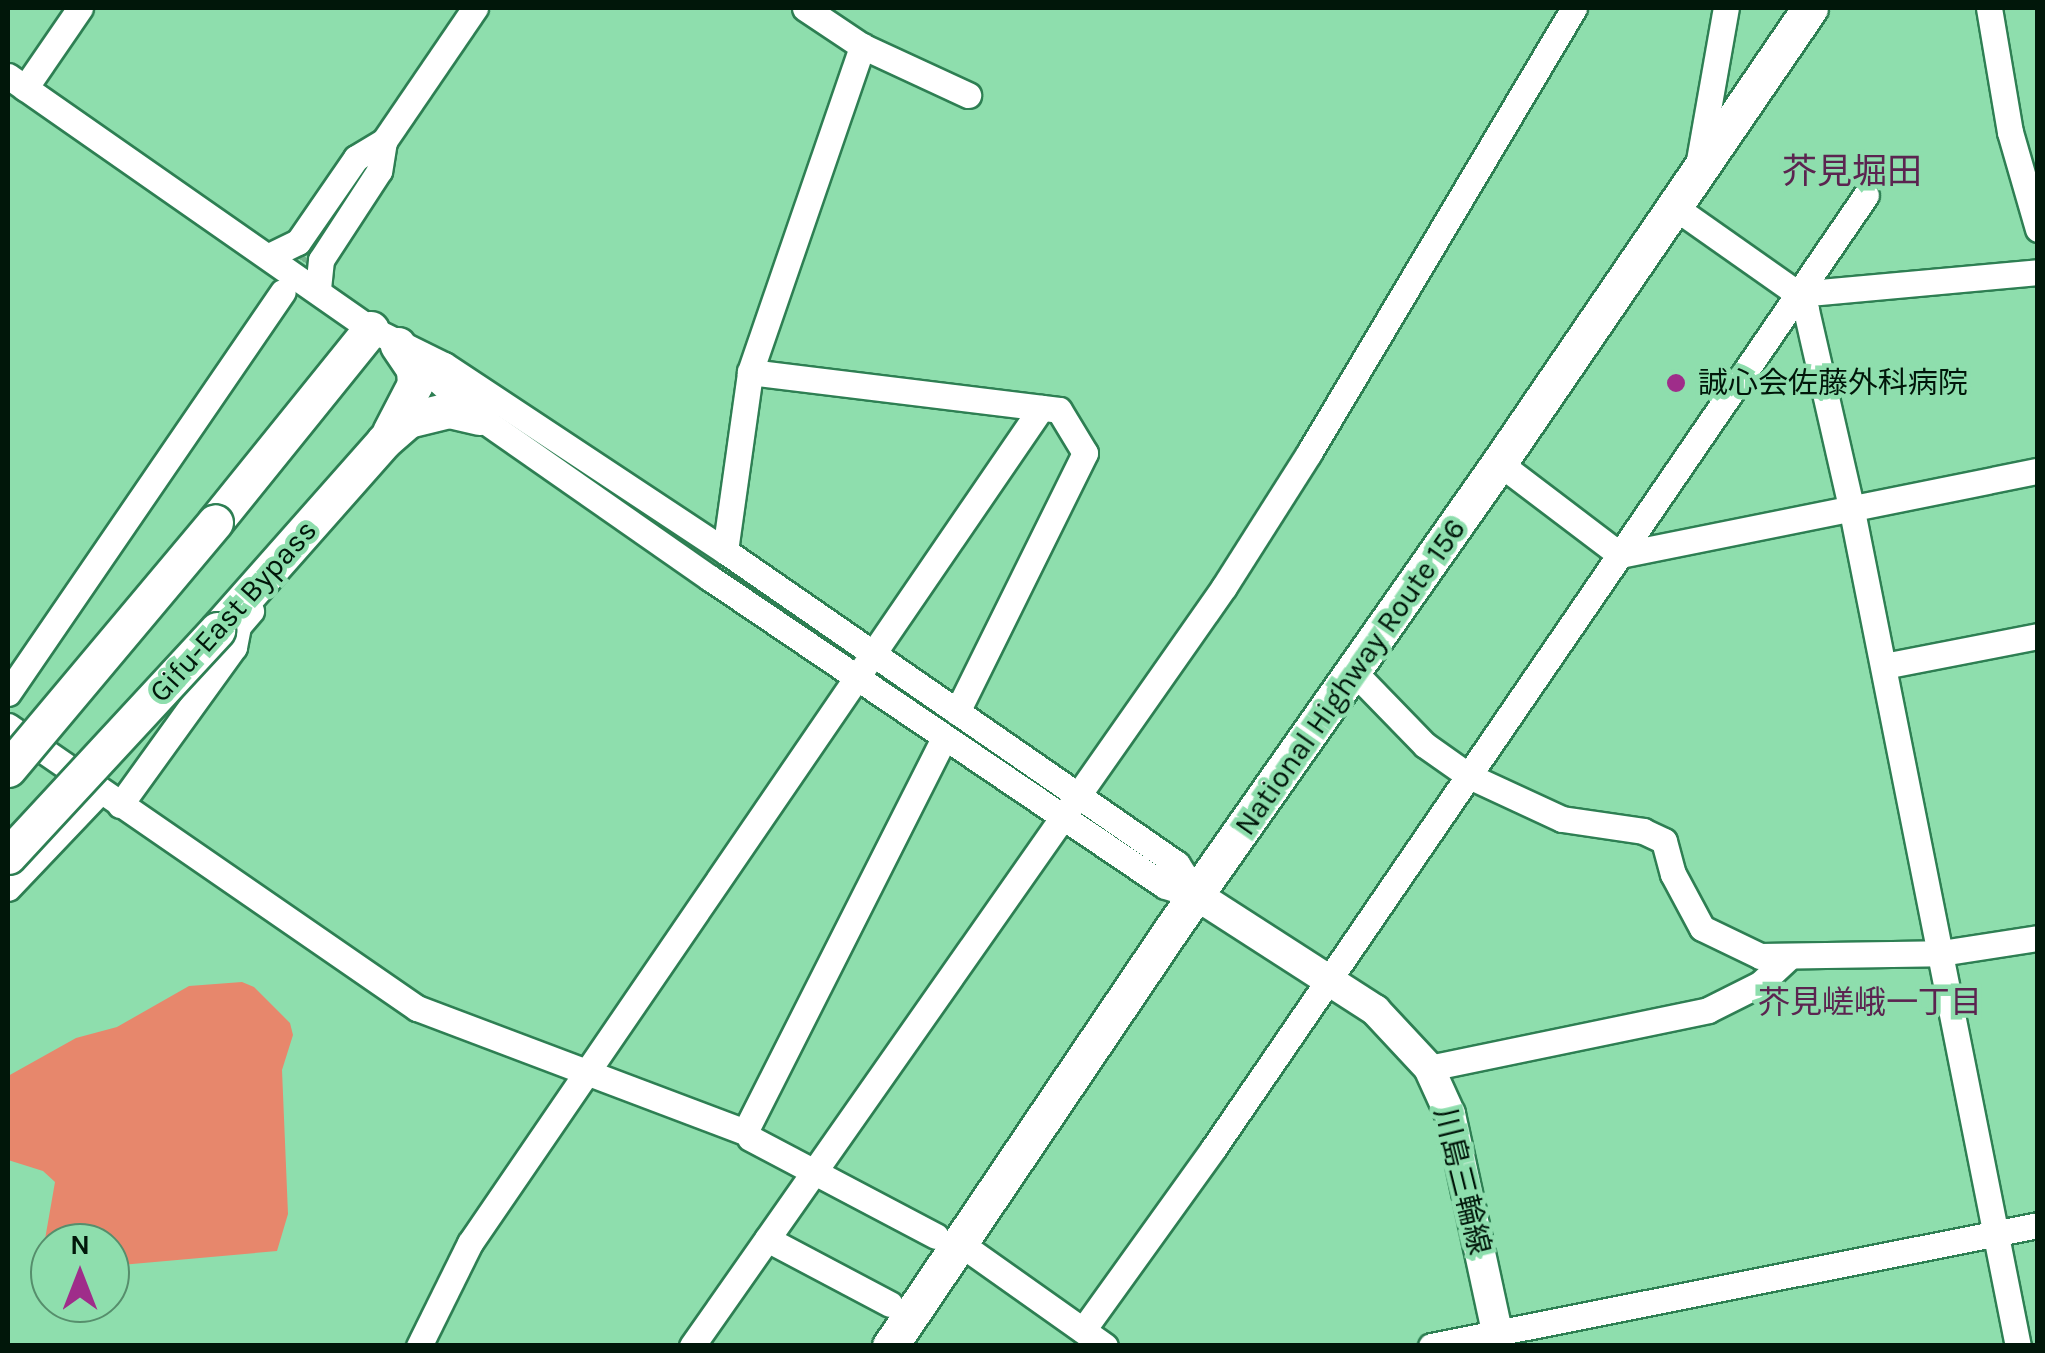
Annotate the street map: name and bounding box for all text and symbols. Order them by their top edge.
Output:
district label: 芥見堀田 [1782,151,1922,193]
place label: 誠心会佐藤外科病院 [1698,365,1968,401]
marker: 誠心会佐藤外科病院 [1663,370,1689,396]
street label: Gifu-East Bypass [142,512,324,710]
street label: National Highway Route 156 [1227,512,1473,842]
district label: 芥見嵯峨一丁目 [1758,984,1982,1022]
street label: 川島三輪線 [1426,1104,1498,1258]
north arrow [30,1223,130,1323]
text: N [70,1228,90,1261]

